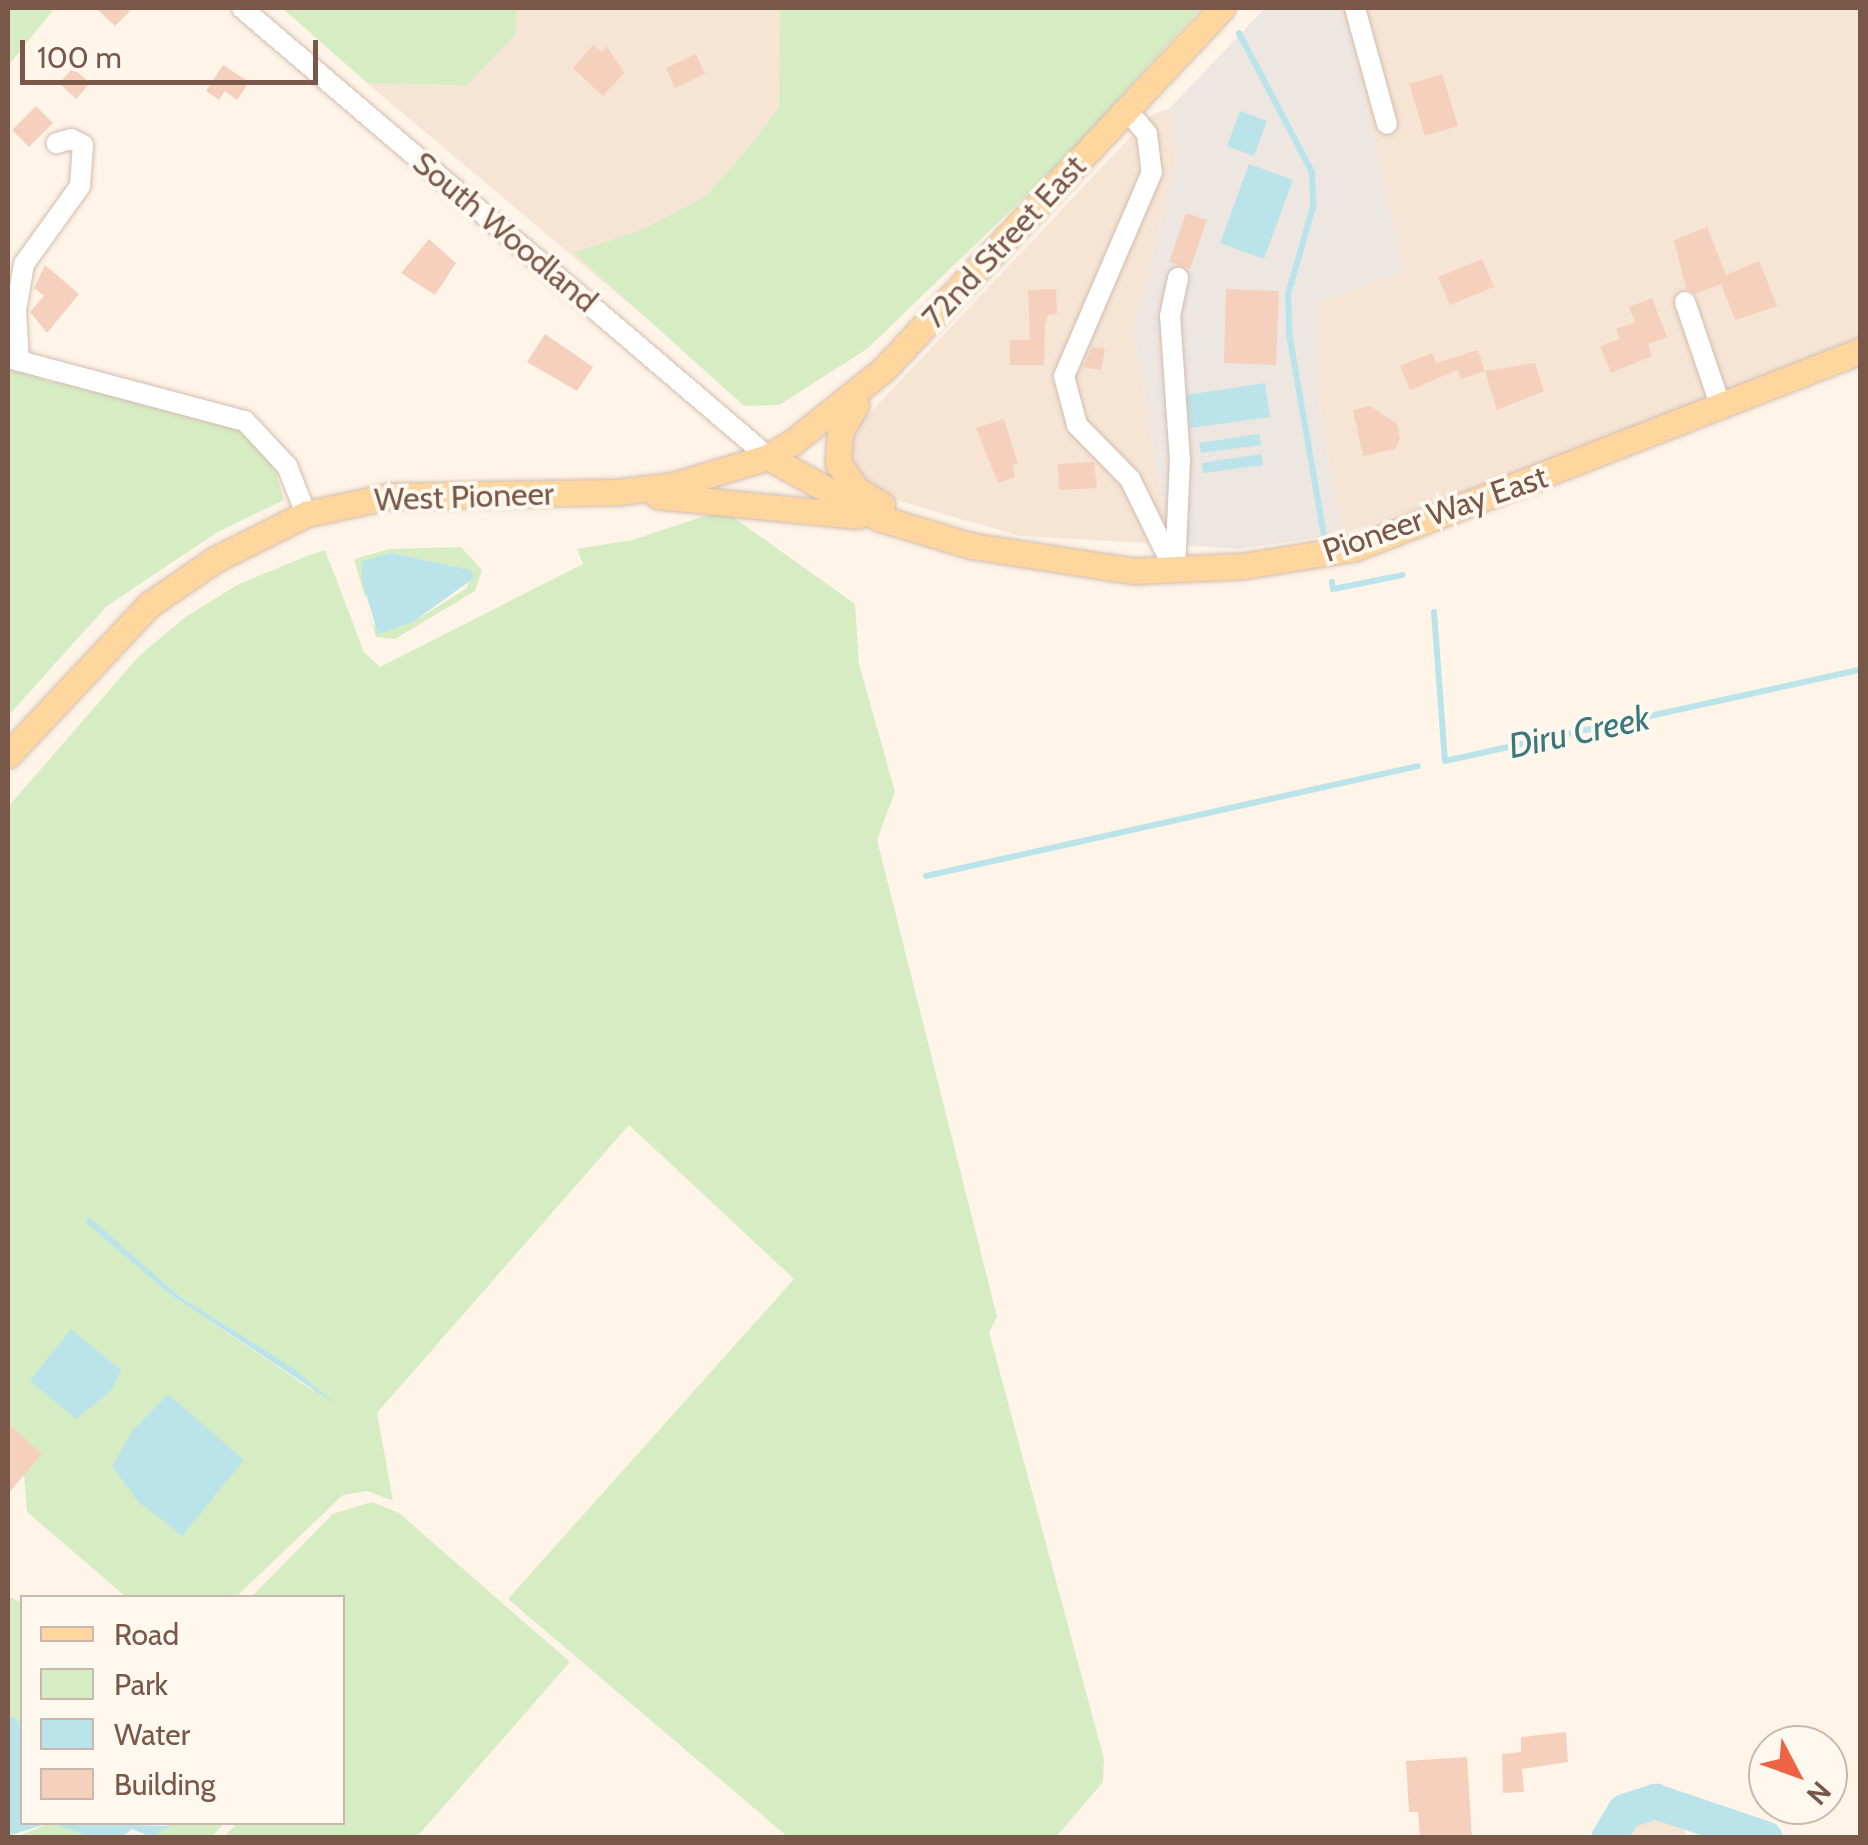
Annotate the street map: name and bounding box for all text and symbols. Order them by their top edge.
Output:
scale bar [25,20,322,82]
text: 100 m [37,39,122,76]
street label: South Woodland [405,144,605,320]
street label: 72nd Street East [914,148,1094,336]
street label: Pioneer Way East [1318,458,1552,570]
street label: West Pioneer [373,475,555,519]
water label: Diru Creek [1505,697,1653,767]
legend [20,1595,345,1825]
text: Road [114,1616,179,1653]
text: Park [114,1666,168,1703]
text: Water [114,1716,190,1753]
north arrow [1748,1725,1848,1825]
text: Building [114,1766,216,1803]
text: N [1800,1775,1838,1812]

